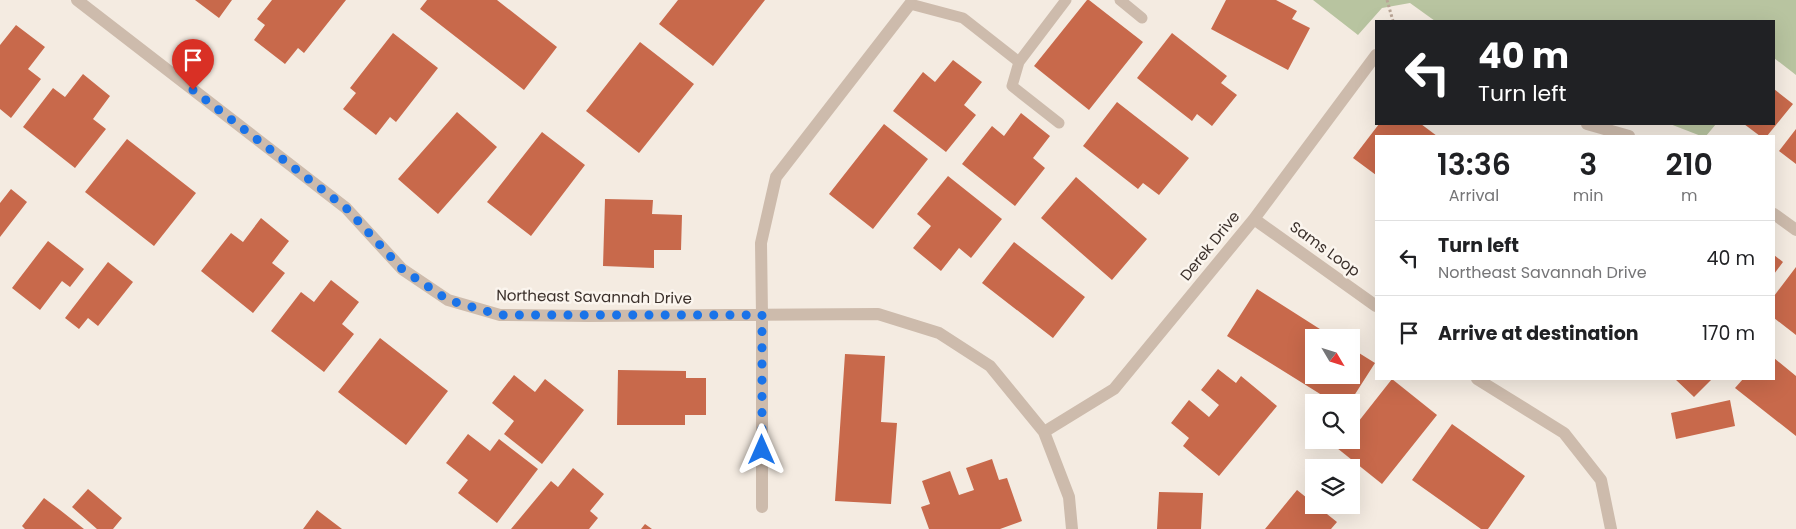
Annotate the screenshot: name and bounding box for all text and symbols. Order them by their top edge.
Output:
text: 40 m [1478,31,1569,80]
pin [172,39,214,90]
icon: left [1395,40,1460,105]
icon: arrive [179,46,207,74]
text: Turn left [1478,78,1566,109]
text: 13:36 [1437,143,1511,186]
text: 3 [1579,143,1597,186]
text: 210 [1666,143,1713,186]
text: Arrival [1449,184,1499,207]
text: min [1573,184,1604,207]
text: m [1681,184,1697,207]
street label: Derek Drive [1175,206,1244,285]
street label: Sams Loop [1286,216,1365,281]
text: Turn left [1438,232,1519,259]
icon: left [1395,244,1423,272]
text: 40 m [1706,245,1755,272]
text: Northeast Savannah Drive [1438,261,1647,284]
street label: Northeast Savannah Drive [496,284,692,309]
icon: arrive [1395,319,1423,347]
text: Arrive at destination [1438,320,1639,347]
text: 170 m [1702,320,1755,347]
north arrow [1305,329,1360,384]
map controls [1305,329,1360,514]
button: search [1305,394,1360,449]
position arrow [735,423,787,475]
button: layers [1305,459,1360,514]

